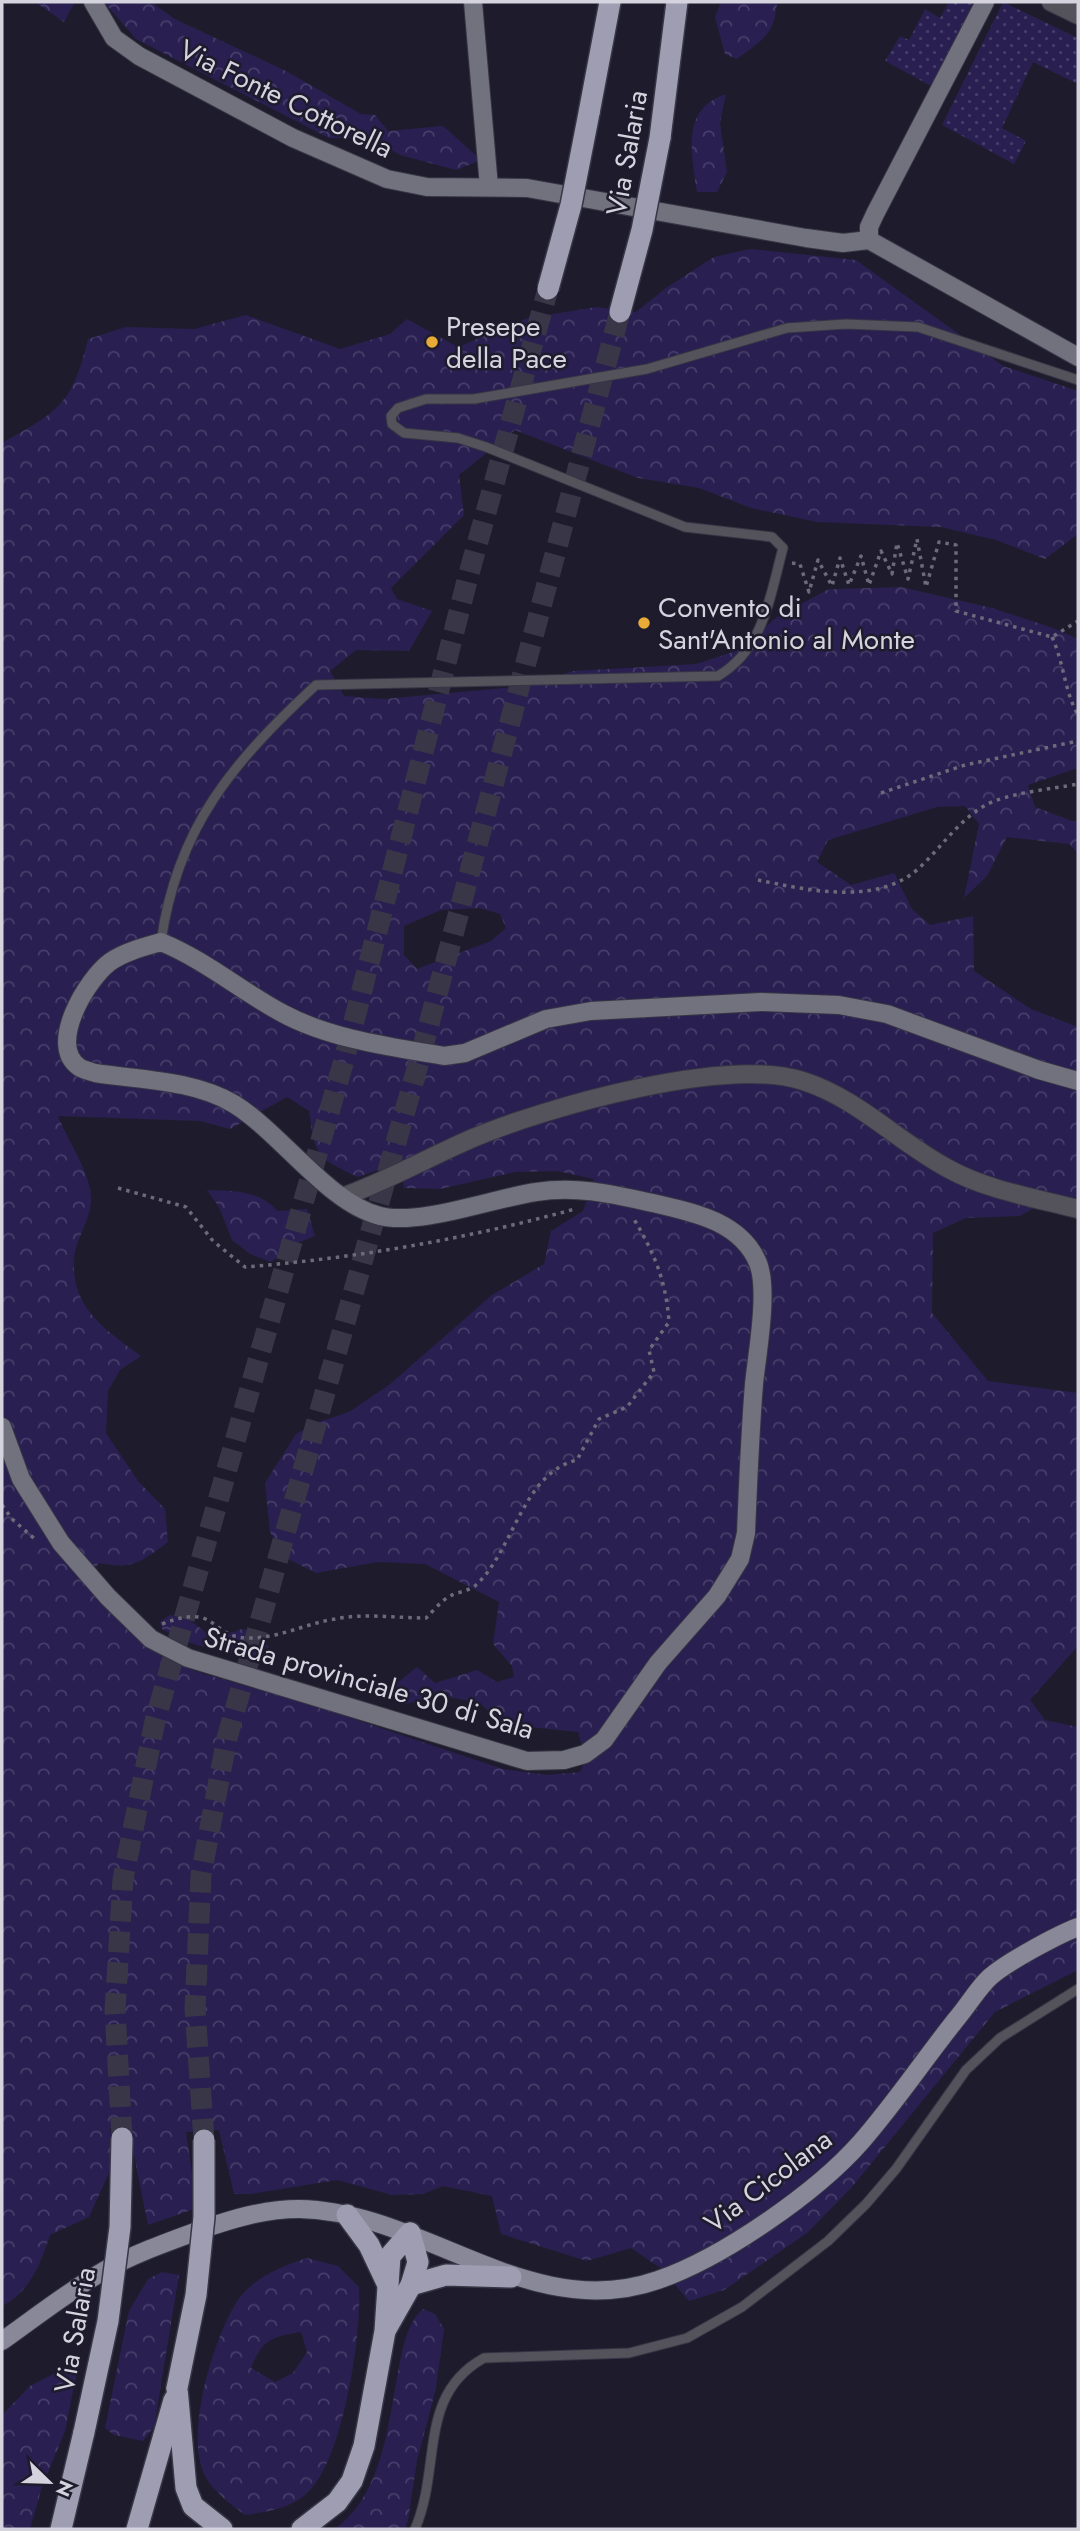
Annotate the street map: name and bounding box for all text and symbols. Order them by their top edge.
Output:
street label: Via Fonte Cottorella [172,29,400,169]
street label: Via Salaria [596,87,658,219]
place label: Presepe della Pace [446,306,567,379]
marker: Presepe della Pace [424,334,440,350]
place label: Convento di Sant'Antonio al Monte [658,587,915,660]
marker: Convento di Sant'Antonio al Monte [636,615,652,631]
street label: Strada provinciale 30 di Sala [199,1616,539,1750]
street label: Via Cicolana [695,2119,841,2243]
street label: Via Salaria [44,2264,106,2396]
north arrow [14,2447,84,2517]
text: N [49,2476,80,2501]

